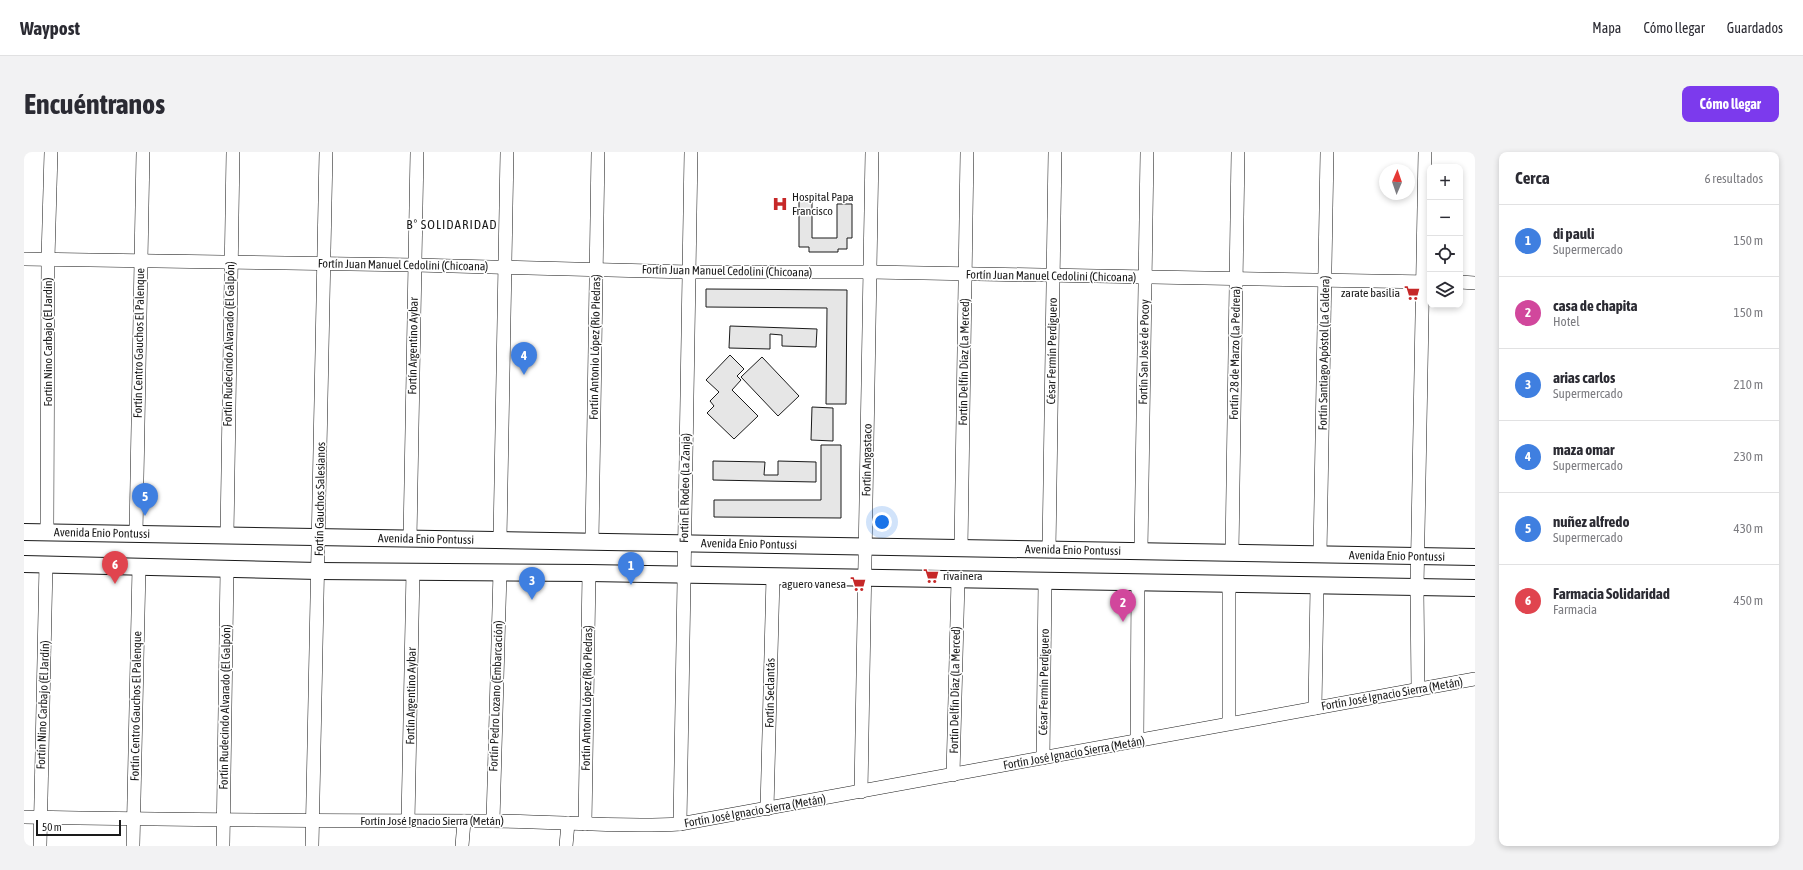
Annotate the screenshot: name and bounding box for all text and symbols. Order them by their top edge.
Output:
text: Waypost [20,17,80,39]
text: Mapa [1592,20,1621,36]
text: Cómo llegar [1643,20,1705,36]
text: Guardados [1727,20,1783,36]
button: Cómo llegar [1682,86,1779,122]
text: Encuéntranos [24,88,165,120]
north arrow [1379,164,1415,200]
map controls [1427,164,1463,308]
button: + [1427,164,1463,200]
text: Cerca [1515,168,1550,188]
text: 6 resultados [1704,171,1763,186]
place label: Hospital Papa Francisco [792,190,854,218]
hospital icon: Hospital Papa Francisco [771,195,789,213]
button: − [1427,200,1463,236]
district label: B° SOLIDARIDAD [406,217,498,232]
text: di pauli [1553,225,1594,242]
text: 1 [1525,233,1531,248]
text: 150 m [1734,233,1763,248]
button: locate [1427,236,1463,272]
text: Supermercado [1553,242,1623,257]
street label: Fortín Juan Manuel Cedolini (Chicoana) [318,257,489,273]
street label: Fortín Rudecindo Alvarado (El Galpón) [221,261,237,427]
street label: Fortín Juan Manuel Cedolini (Chicoana) [642,263,813,279]
street label: Fortín Centro Gauchos El Palenque [131,268,147,418]
street label: Fortín Juan Manuel Cedolini (Chicoana) [966,268,1137,284]
button: layers [1427,272,1463,308]
street label: Fortín Antonio López (Río Piedras) [587,274,603,420]
street label: Fortín Santiago Apóstol (La Caldera) [1316,275,1332,430]
street label: Fortín Nino Carbajo (El Jardín) [41,277,55,407]
supermarket icon: zarate basilia [1403,284,1421,302]
street label: Fortín 28 de Marzo (La Pedrera) [1227,286,1243,420]
place label: zarate basilia [1341,286,1400,300]
street label: Fortín Argentino Aybar [405,297,421,395]
street label: César Fermín Perdiguero [1044,297,1060,405]
text: casa de chapita [1553,297,1637,314]
street label: Fortín Delfín Díaz (La Merced) [956,298,972,426]
street label: Fortín San José de Pocoy [1136,299,1152,405]
text: 2 [1525,305,1531,320]
text: 150 m [1734,305,1763,320]
text: Hotel [1553,314,1580,329]
pin: 4 [511,342,537,375]
text: arias carlos [1553,369,1615,386]
text: 3 [1525,377,1531,392]
text: 210 m [1734,377,1763,392]
text: Supermercado [1553,386,1623,401]
street label: Fortín Angastaco [859,423,875,497]
street label: Fortín El Rodeo (La Zanja) [677,433,693,543]
text: maza omar [1553,441,1614,458]
street label: Fortín Gauchos Salesianos [312,442,328,556]
text: 4 [1525,449,1531,464]
text: 230 m [1734,449,1763,464]
text: Supermercado [1553,458,1623,473]
pin: 5 [132,483,158,516]
your location [872,512,892,532]
text: nuñez alfredo [1553,513,1629,530]
text: 5 [1525,521,1531,536]
text: 430 m [1734,521,1763,536]
street label: Avenida Enio Pontussi [54,525,150,541]
text: Supermercado [1553,530,1623,545]
street label: Avenida Enio Pontussi [378,531,474,547]
street label: Avenida Enio Pontussi [701,536,797,552]
street label: Avenida Enio Pontussi [1025,542,1121,558]
street label: Avenida Enio Pontussi [1349,548,1445,564]
pin: 6 [102,551,128,584]
pin: 1 [618,552,644,585]
pin: 3 [519,567,545,600]
supermarket icon: rivainera [922,567,940,585]
place label: rivainera [943,569,983,583]
supermarket icon: aguero vanesa [849,575,867,593]
place label: aguero vanesa [782,577,846,591]
text: Farmacia Solidaridad [1553,585,1670,602]
pin: 2 [1110,589,1136,622]
text: 6 [1525,593,1531,608]
text: 450 m [1734,593,1763,608]
text: Farmacia [1553,602,1597,617]
street label: Fortín Pedro Lozano (Embarcación) [486,620,506,772]
street label: Fortín Rudecindo Alvarado (El Galpón) [217,624,233,790]
street label: Fortín Antonio López (Río Piedras) [579,625,595,771]
street label: Fortín Delfín Díaz (La Merced) [947,626,963,754]
street label: César Fermín Perdiguero [1036,628,1052,736]
street label: Fortín Centro Gauchos El Palenque [128,631,144,781]
street label: Fortín Nino Carbajo (El Jardín) [34,640,52,770]
street label: Fortín Argentino Aybar [403,647,419,745]
street label: Fortín Seclantás [762,658,778,728]
street label: Fortín José Ignacio Sierra (Metán) [1320,675,1464,713]
street label: Fortín José Ignacio Sierra (Metán) [1002,734,1146,772]
street label: Fortín José Ignacio Sierra (Metán) [683,792,827,830]
street label: Fortín José Ignacio Sierra (Metán) [360,814,504,828]
scale bar [36,818,121,837]
text: 50 m [42,821,62,833]

